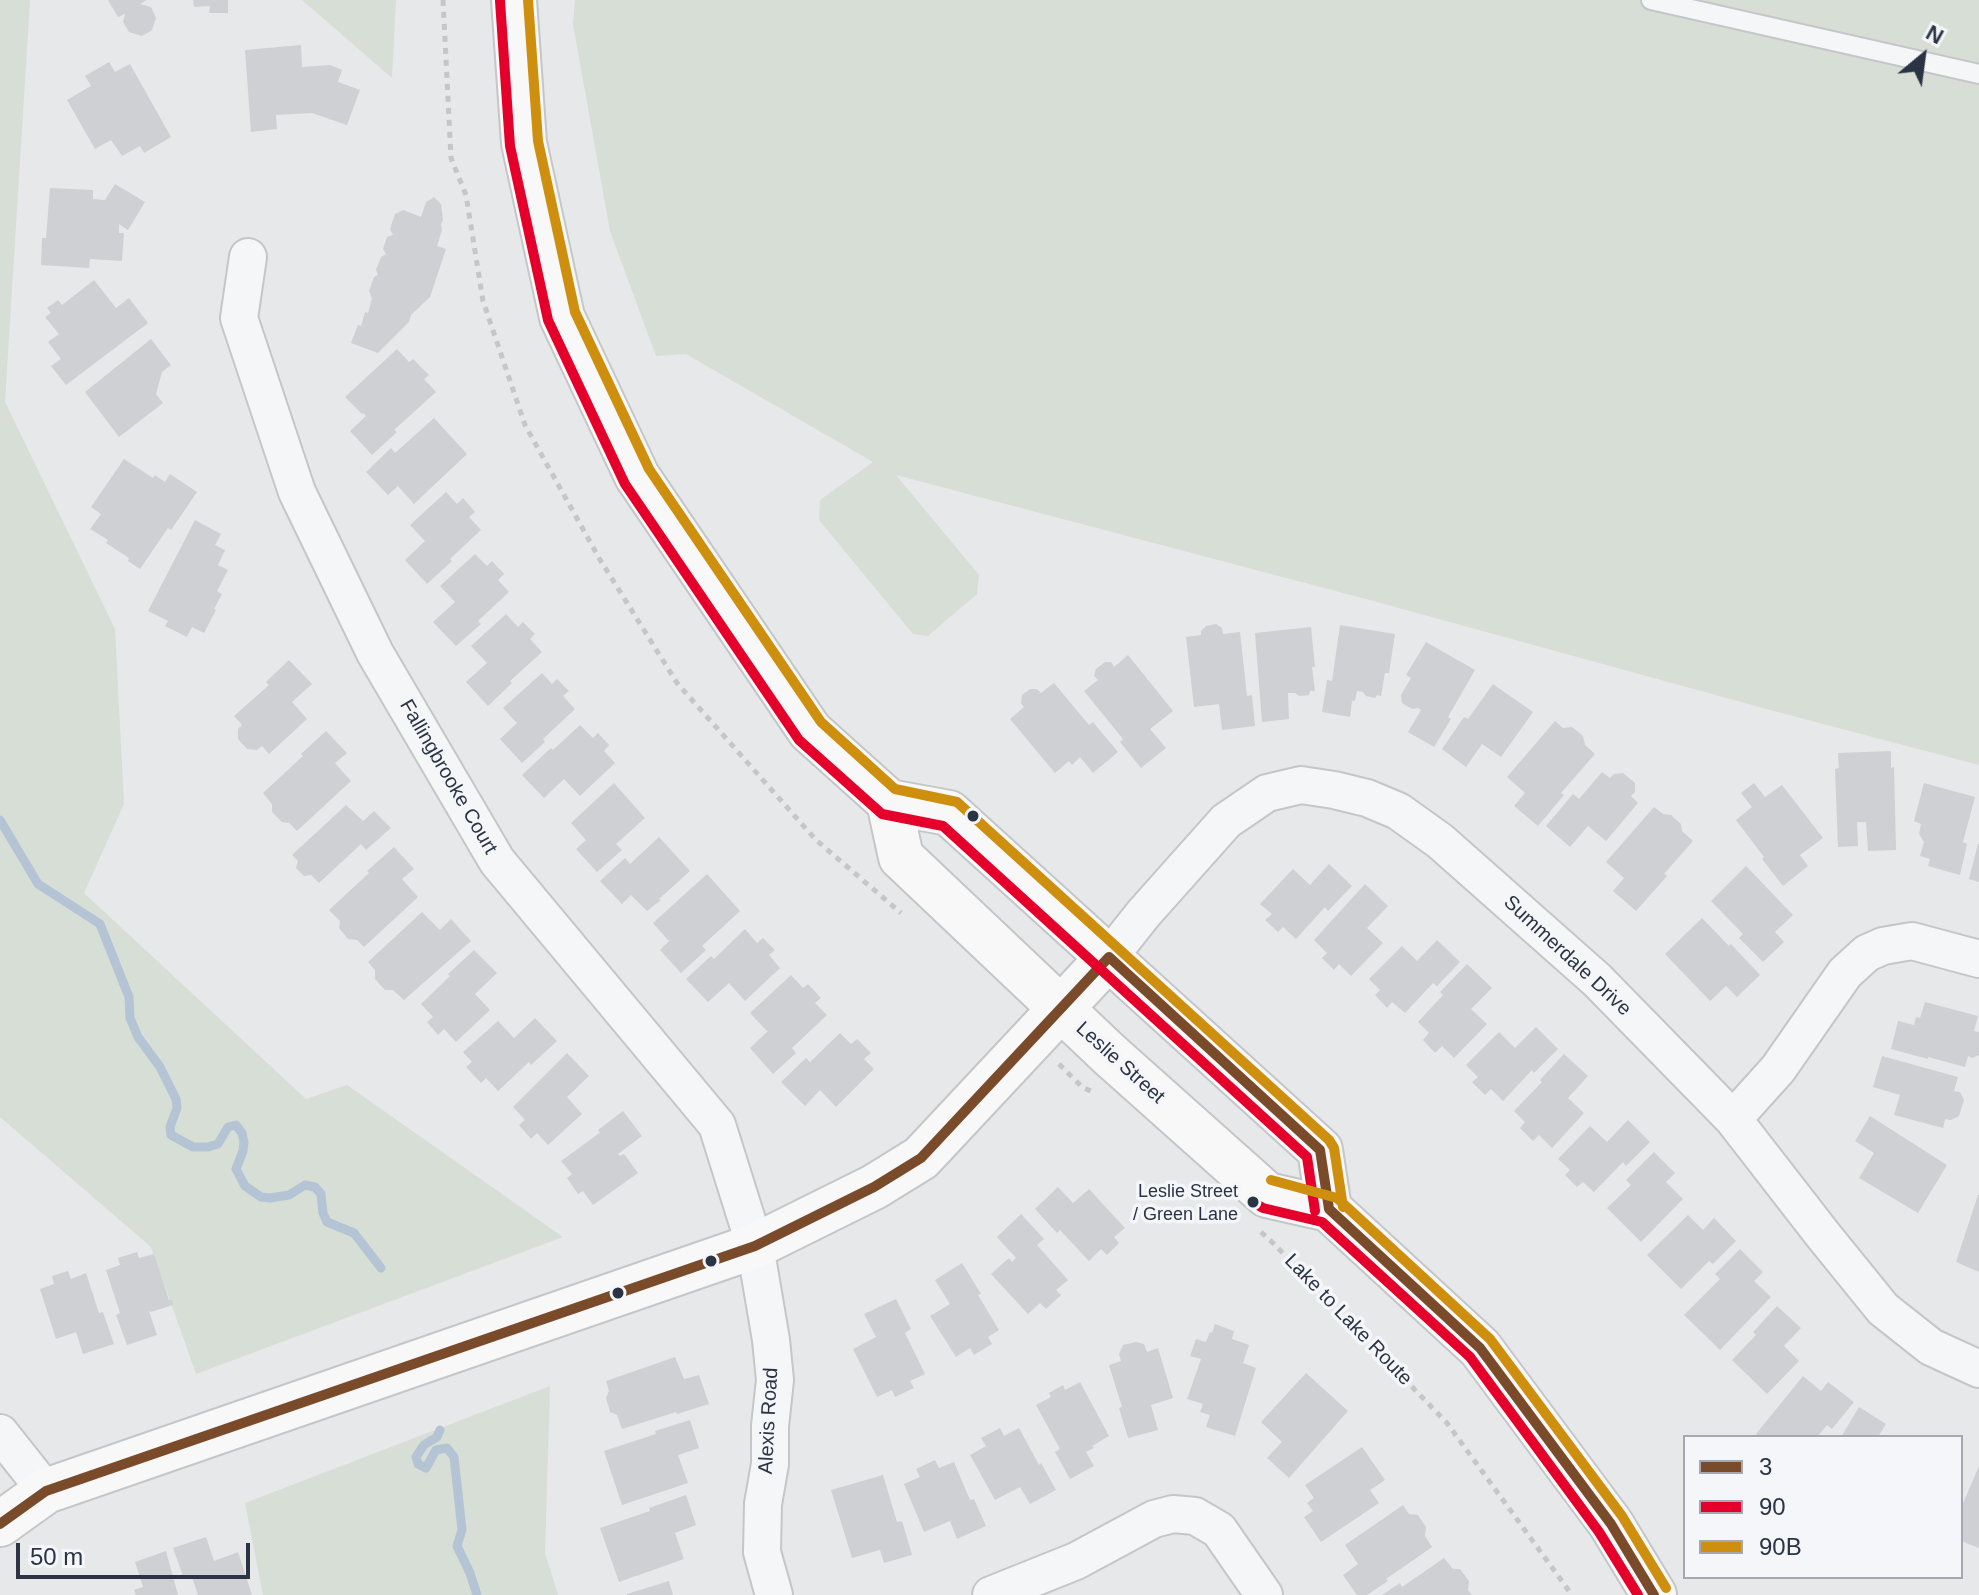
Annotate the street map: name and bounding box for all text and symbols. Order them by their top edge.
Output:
north arrow [1883,16,1963,96]
text: N [1922,20,1948,49]
street label: Fallingbrooke Court [394,695,502,859]
unlabelled marker [965,808,981,824]
street label: Summerdale Drive [1498,891,1636,1021]
street label: Leslie Street [1071,1017,1169,1109]
place label: Leslie Street / Green Lane [1133,1181,1238,1224]
marker: Leslie Street / Green Lane [1245,1194,1261,1210]
street label: Lake to Lake Route [1279,1249,1417,1391]
unlabelled marker [703,1253,719,1269]
unlabelled marker [610,1285,626,1301]
street label: Alexis Road [754,1367,784,1475]
legend [1683,1435,1963,1579]
text: 3 [1759,1453,1772,1480]
text: 90 [1759,1493,1786,1520]
scale bar [20,1527,254,1577]
text: 90B [1759,1533,1802,1560]
text: 50 m [30,1543,83,1570]

